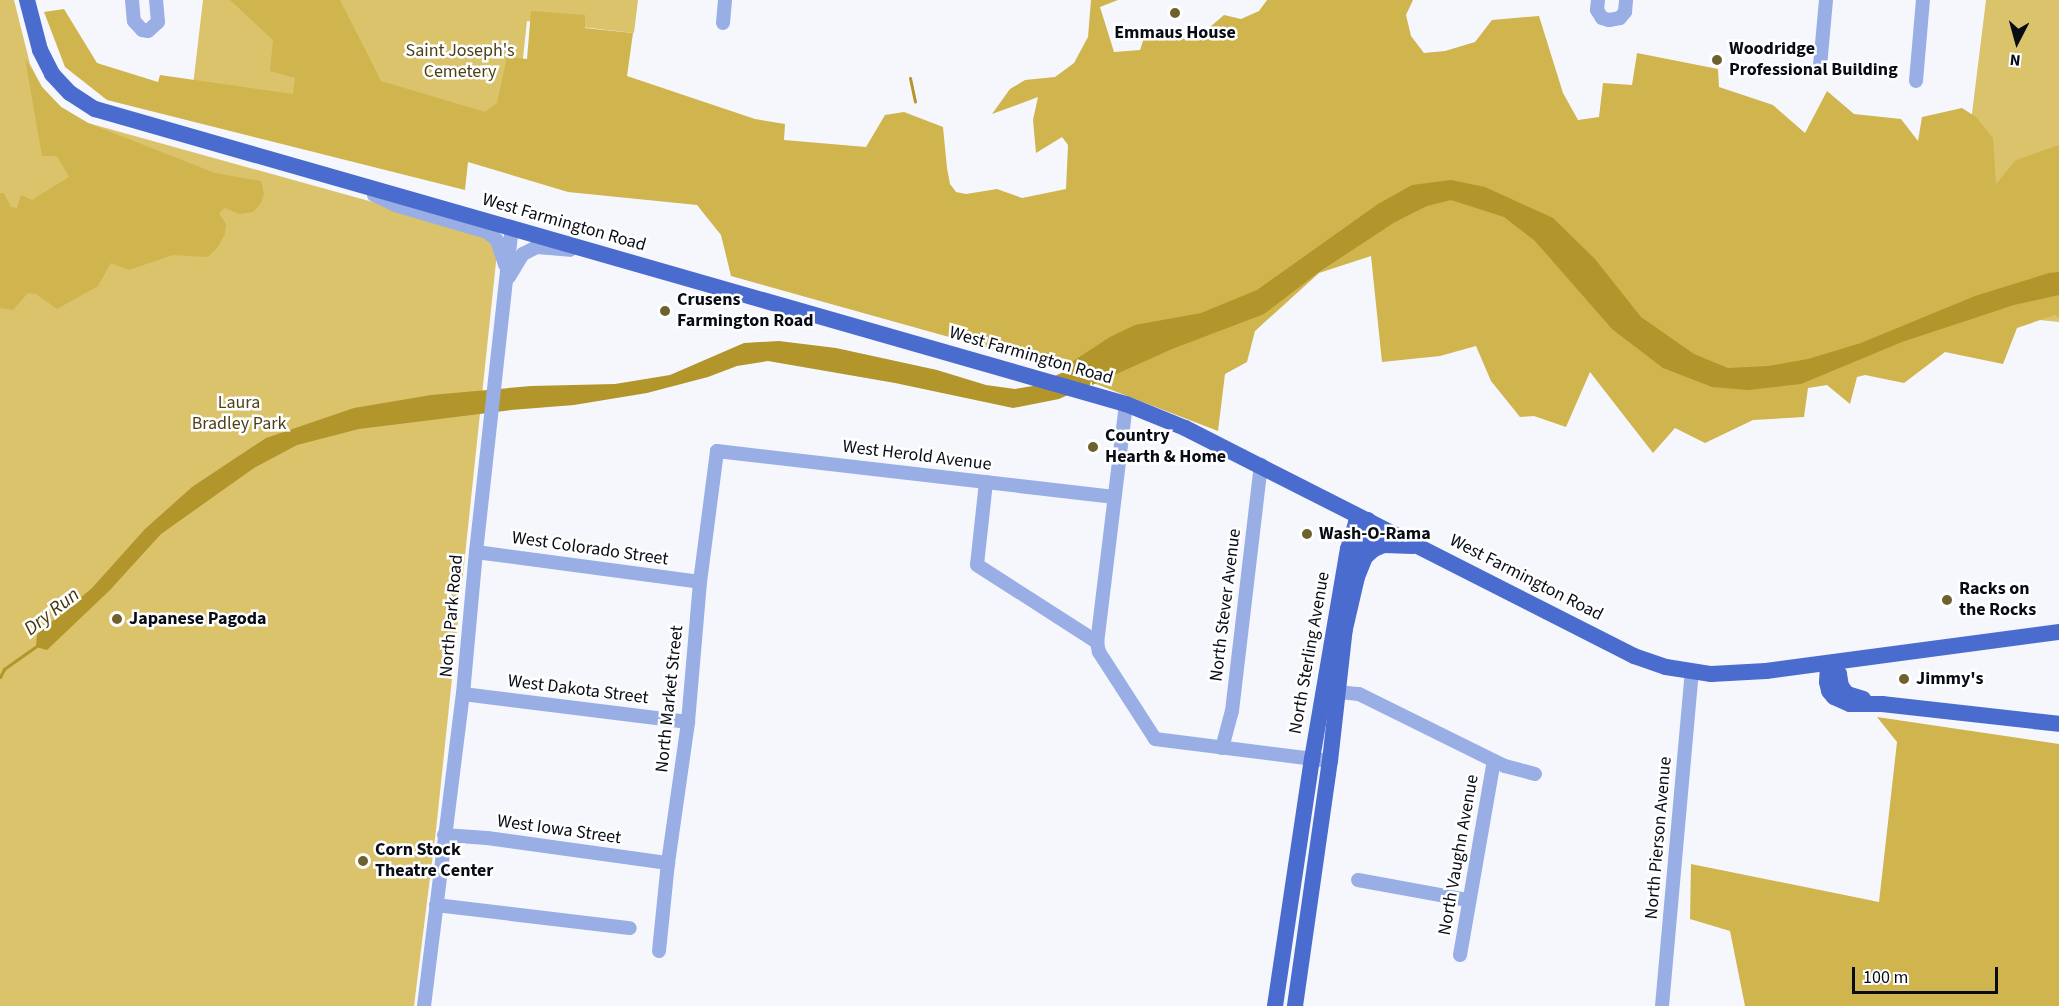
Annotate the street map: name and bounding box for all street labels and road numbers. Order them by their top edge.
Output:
street label: West Farmington Road [480,189,648,257]
street label: West Farmington Road [947,322,1115,390]
street label: West Herold Avenue [841,436,993,476]
street label: West Colorado Street [510,527,670,571]
street label: North Stever Avenue [1206,527,1246,683]
street label: West Farmington Road [1446,530,1606,626]
street label: North Park Road [436,554,468,678]
street label: North Sterling Avenue [1285,570,1335,736]
street label: North Market Street [652,624,688,774]
street label: West Dakota Street [506,671,650,709]
street label: North Pierson Avenue [1641,756,1677,920]
street label: North Vaughn Avenue [1434,773,1484,937]
street label: West Iowa Street [496,811,622,849]

